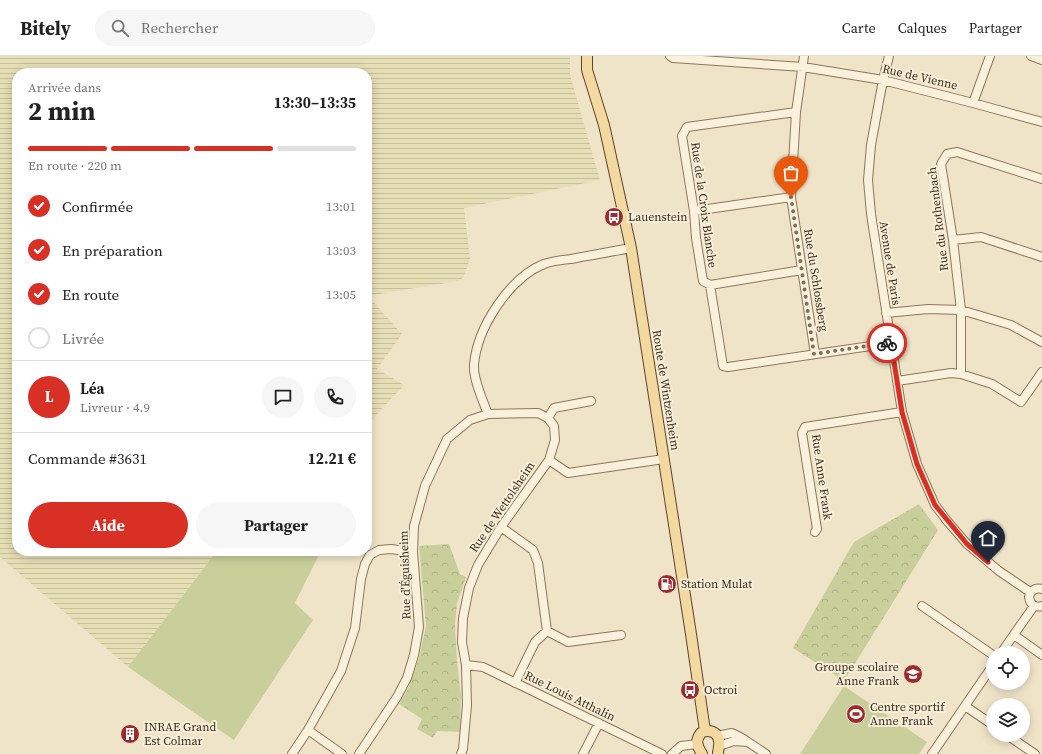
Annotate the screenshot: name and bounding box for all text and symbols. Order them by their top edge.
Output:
search box [95,10,375,46]
text: Bitely [20,15,71,41]
icon: search [109,17,131,39]
text: Rechercher [141,17,218,38]
text: Carte [842,18,876,38]
text: Calques [898,18,947,38]
text: Partager [969,18,1022,38]
street label: Rue de Vienne [881,61,959,93]
text: Arrivée dans [28,79,101,96]
text: 13:30–13:35 [274,92,356,113]
text: 2 min [28,93,95,129]
street label: Rue de la Croix Blanche [687,141,721,269]
pin [774,156,808,197]
text: En route · 220 m [28,157,122,174]
icon: bag [780,162,802,184]
street label: Rue du Rothenbach [924,166,952,272]
icon: check [28,195,50,217]
text: Confirmée [62,196,133,217]
text: 13:01 [326,198,356,215]
bus stop icon: Lauenstein [603,206,625,228]
place label: Lauenstein [628,209,688,225]
street label: Avenue de Paris [875,220,905,306]
street label: Rue du Schlossberg [800,228,832,332]
icon: check [28,239,50,261]
text: En préparation [62,240,163,261]
text: 13:03 [326,242,356,259]
icon: check [28,283,50,305]
text: En route [62,284,119,305]
text: 13:05 [326,286,356,303]
courier [867,323,907,363]
text: Livrée [62,328,104,349]
street label: Route de Wintzenheim [649,329,683,452]
icon: bike [876,332,898,354]
button: chat [262,376,304,418]
button: phone [314,376,356,418]
text: Léa [80,378,104,399]
text: L [45,386,53,407]
text: Livreur · 4.9 [80,399,150,416]
street label: Rue Anne Frank [808,433,836,521]
text: Commande #3631 [28,448,147,469]
text: 12.21 € [308,448,356,469]
street label: Rue de Wettolsheim [466,458,538,556]
button: Aide [28,502,188,548]
button: Partager [196,502,356,548]
pin [971,521,1005,562]
icon: home [977,527,999,549]
street label: Rue d'Éguisheim [395,530,415,620]
fuel station icon: Station Mulat [656,573,678,595]
place label: Station Mulat [681,576,752,592]
map controls [986,646,1030,742]
button: locate [986,646,1030,690]
place label: Groupe scolaire Anne Frank [815,659,899,689]
school or university icon: Groupe scolaire Anne Frank [902,663,924,685]
street label: Rue Louis Atthalin [522,667,618,725]
bus stop icon: Octroi [679,679,701,701]
place label: Octroi [704,682,738,698]
button: layers [986,698,1030,742]
place label: Centre sportif Anne Frank [870,699,946,729]
sports icon: Centre sportif Anne Frank [845,703,867,725]
place label: INRAE Grand Est Colmar [144,719,216,749]
building icon: INRAE Grand Est Colmar [119,723,141,745]

